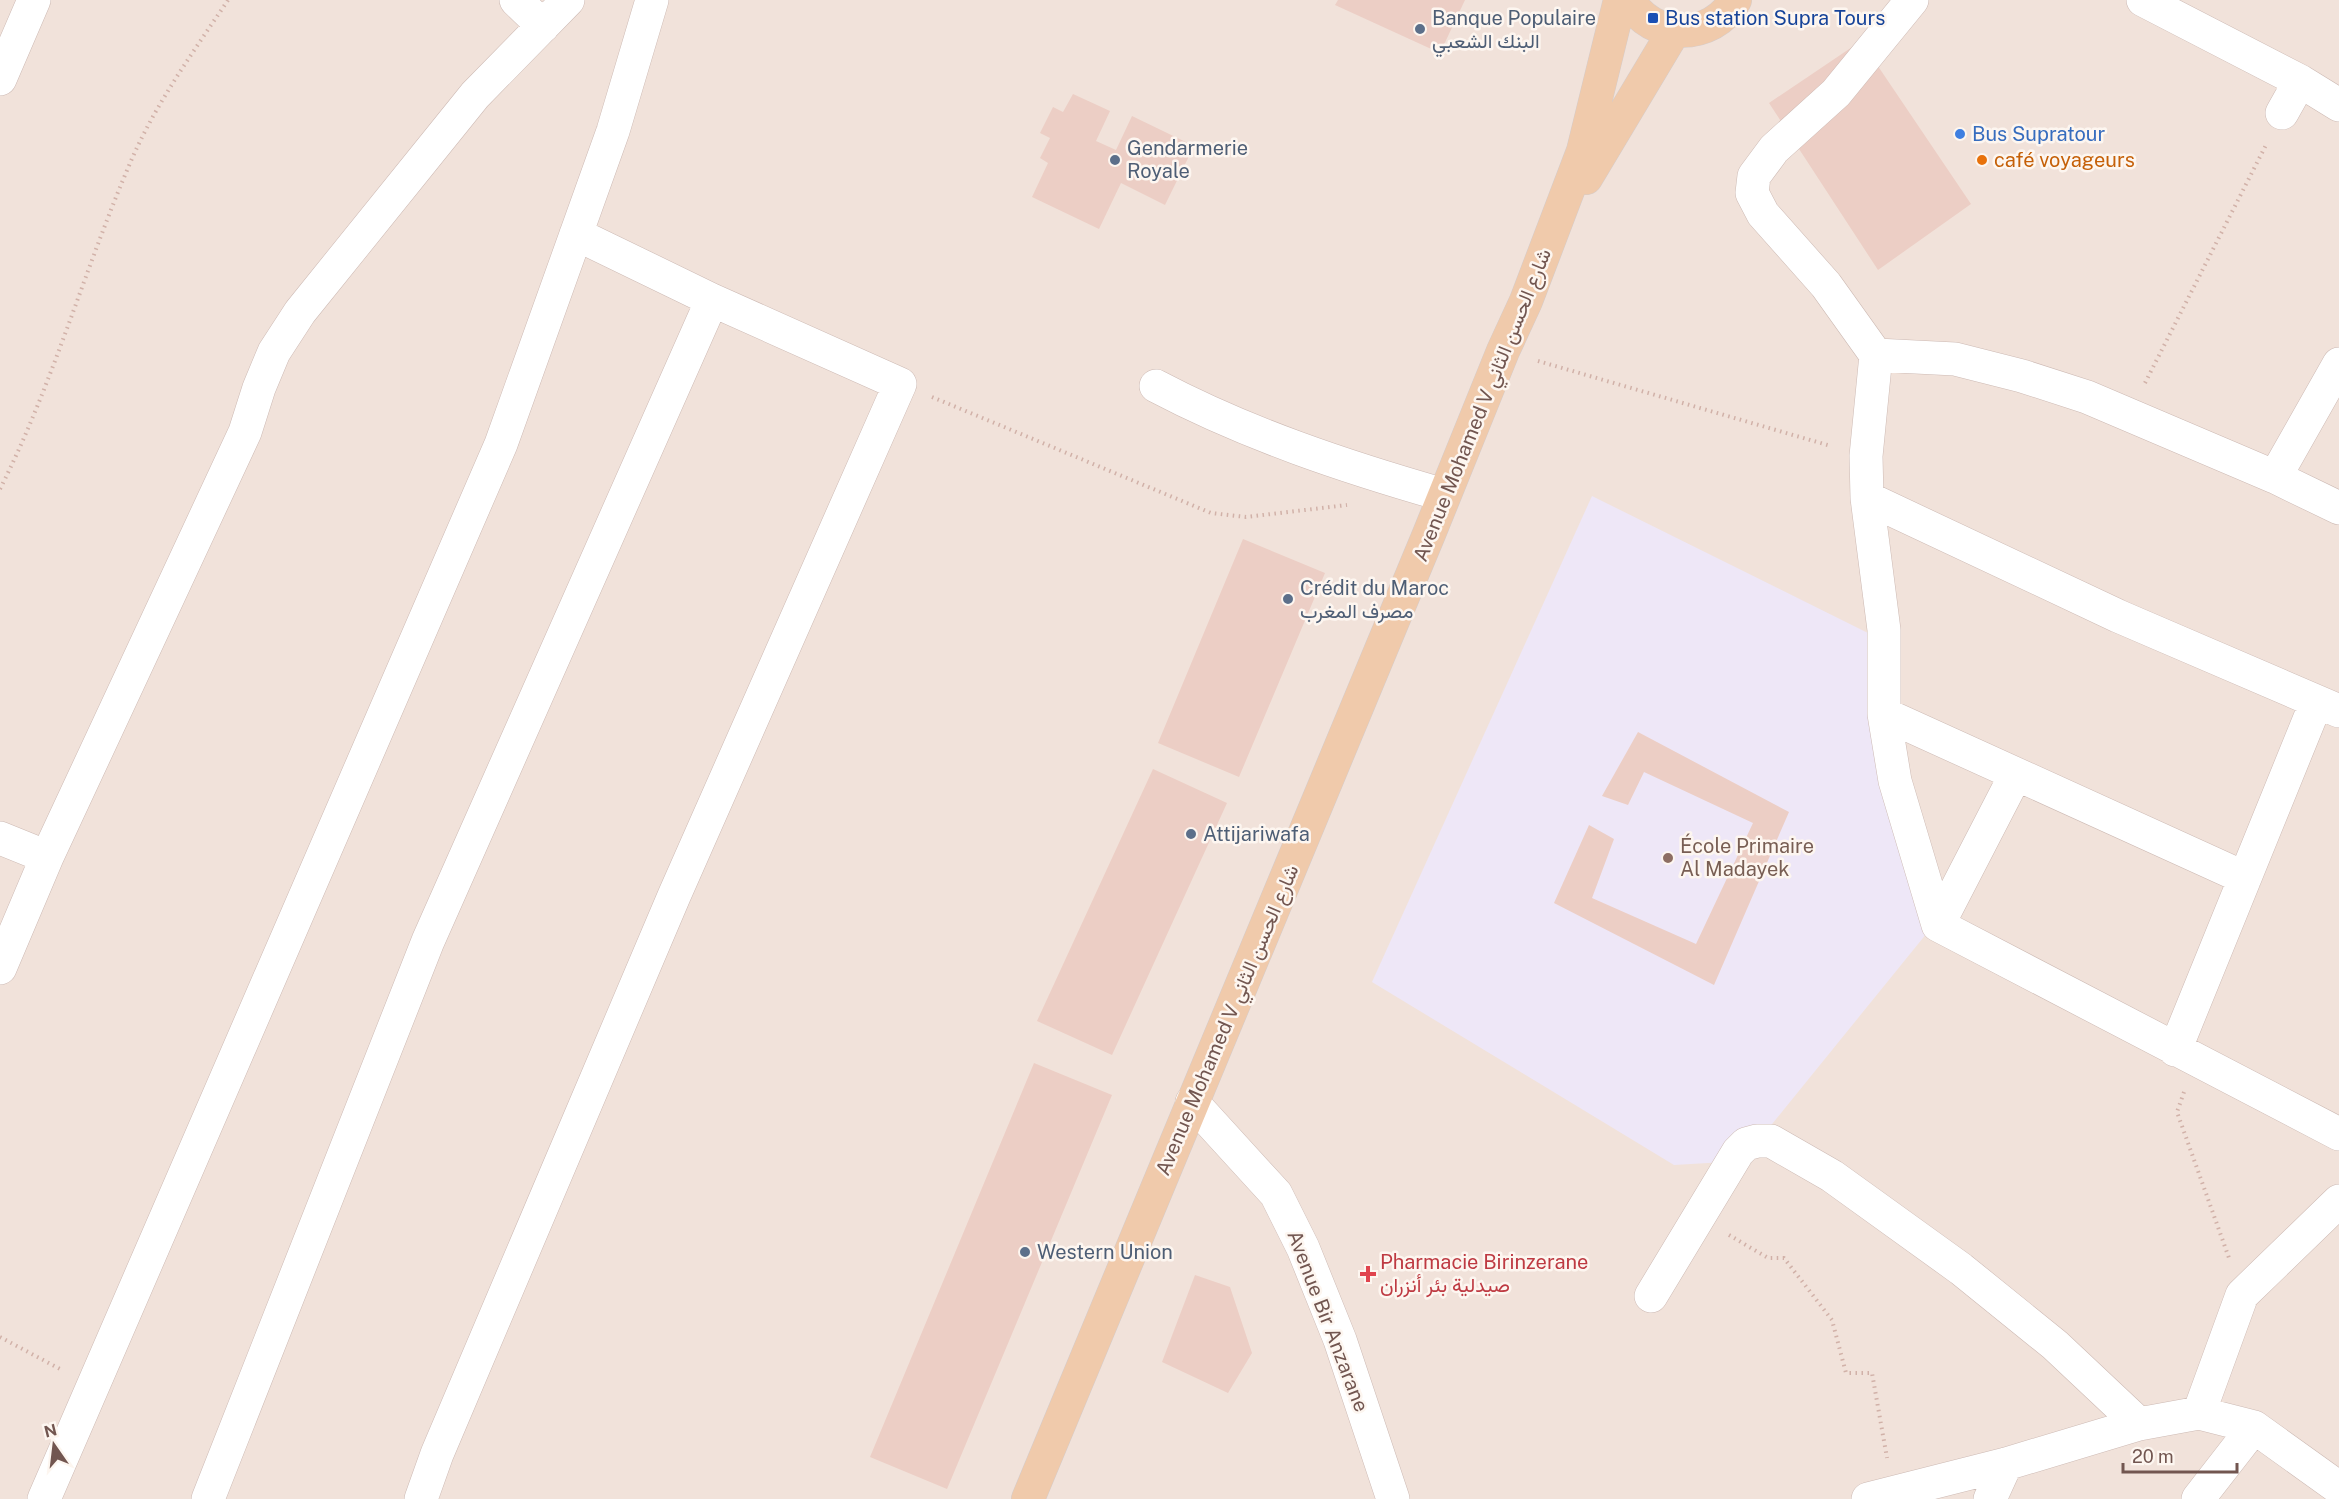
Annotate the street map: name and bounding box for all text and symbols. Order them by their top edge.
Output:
place label: Banque Populaire البنك الشعبي [1432,6,1596,58]
place label: Bus station Supra Tours [1665,6,1885,30]
marker: Bus station Supra Tours [1646,11,1660,25]
marker: Banque Populaire البنك الشعبي [1413,22,1427,36]
place label: Bus Supratour [1972,122,2106,146]
marker: Bus Supratour [1953,127,1967,141]
place label: Gendarmerie Royale [1127,136,1248,183]
place label: café voyageurs [1994,148,2135,172]
marker: Gendarmerie Royale [1108,153,1122,167]
marker: café voyageurs [1975,153,1989,167]
street label: Avenue Mohamed V شارع الحسن الثاني [1408,245,1561,567]
place label: Crédit du Maroc مصرف المغرب [1300,576,1449,624]
marker: Crédit du Maroc مصرف المغرب [1281,592,1295,606]
place label: Attijariwafa [1203,822,1310,846]
marker: Attijariwafa [1184,827,1198,841]
place label: École Primaire Al Madayek [1680,833,1814,881]
marker: École Primaire Al Madayek [1661,851,1675,865]
street label: Avenue Mohamed V شارع الحسن الثاني [1150,861,1308,1181]
street label: Avenue Bir Anzarane [1282,1227,1374,1415]
place label: Western Union [1037,1240,1173,1264]
marker: Western Union [1018,1245,1032,1259]
place label: Pharmacie Birinzerane صيدلية بئر أنزران [1380,1250,1588,1298]
marker: Pharmacie Birinzerane صيدلية بئر أنزران [1361,1267,1375,1281]
north arrow [24,1415,84,1475]
text: N [42,1420,59,1442]
scale bar [2123,1436,2237,1474]
text: 20 m [2132,1446,2174,1467]

